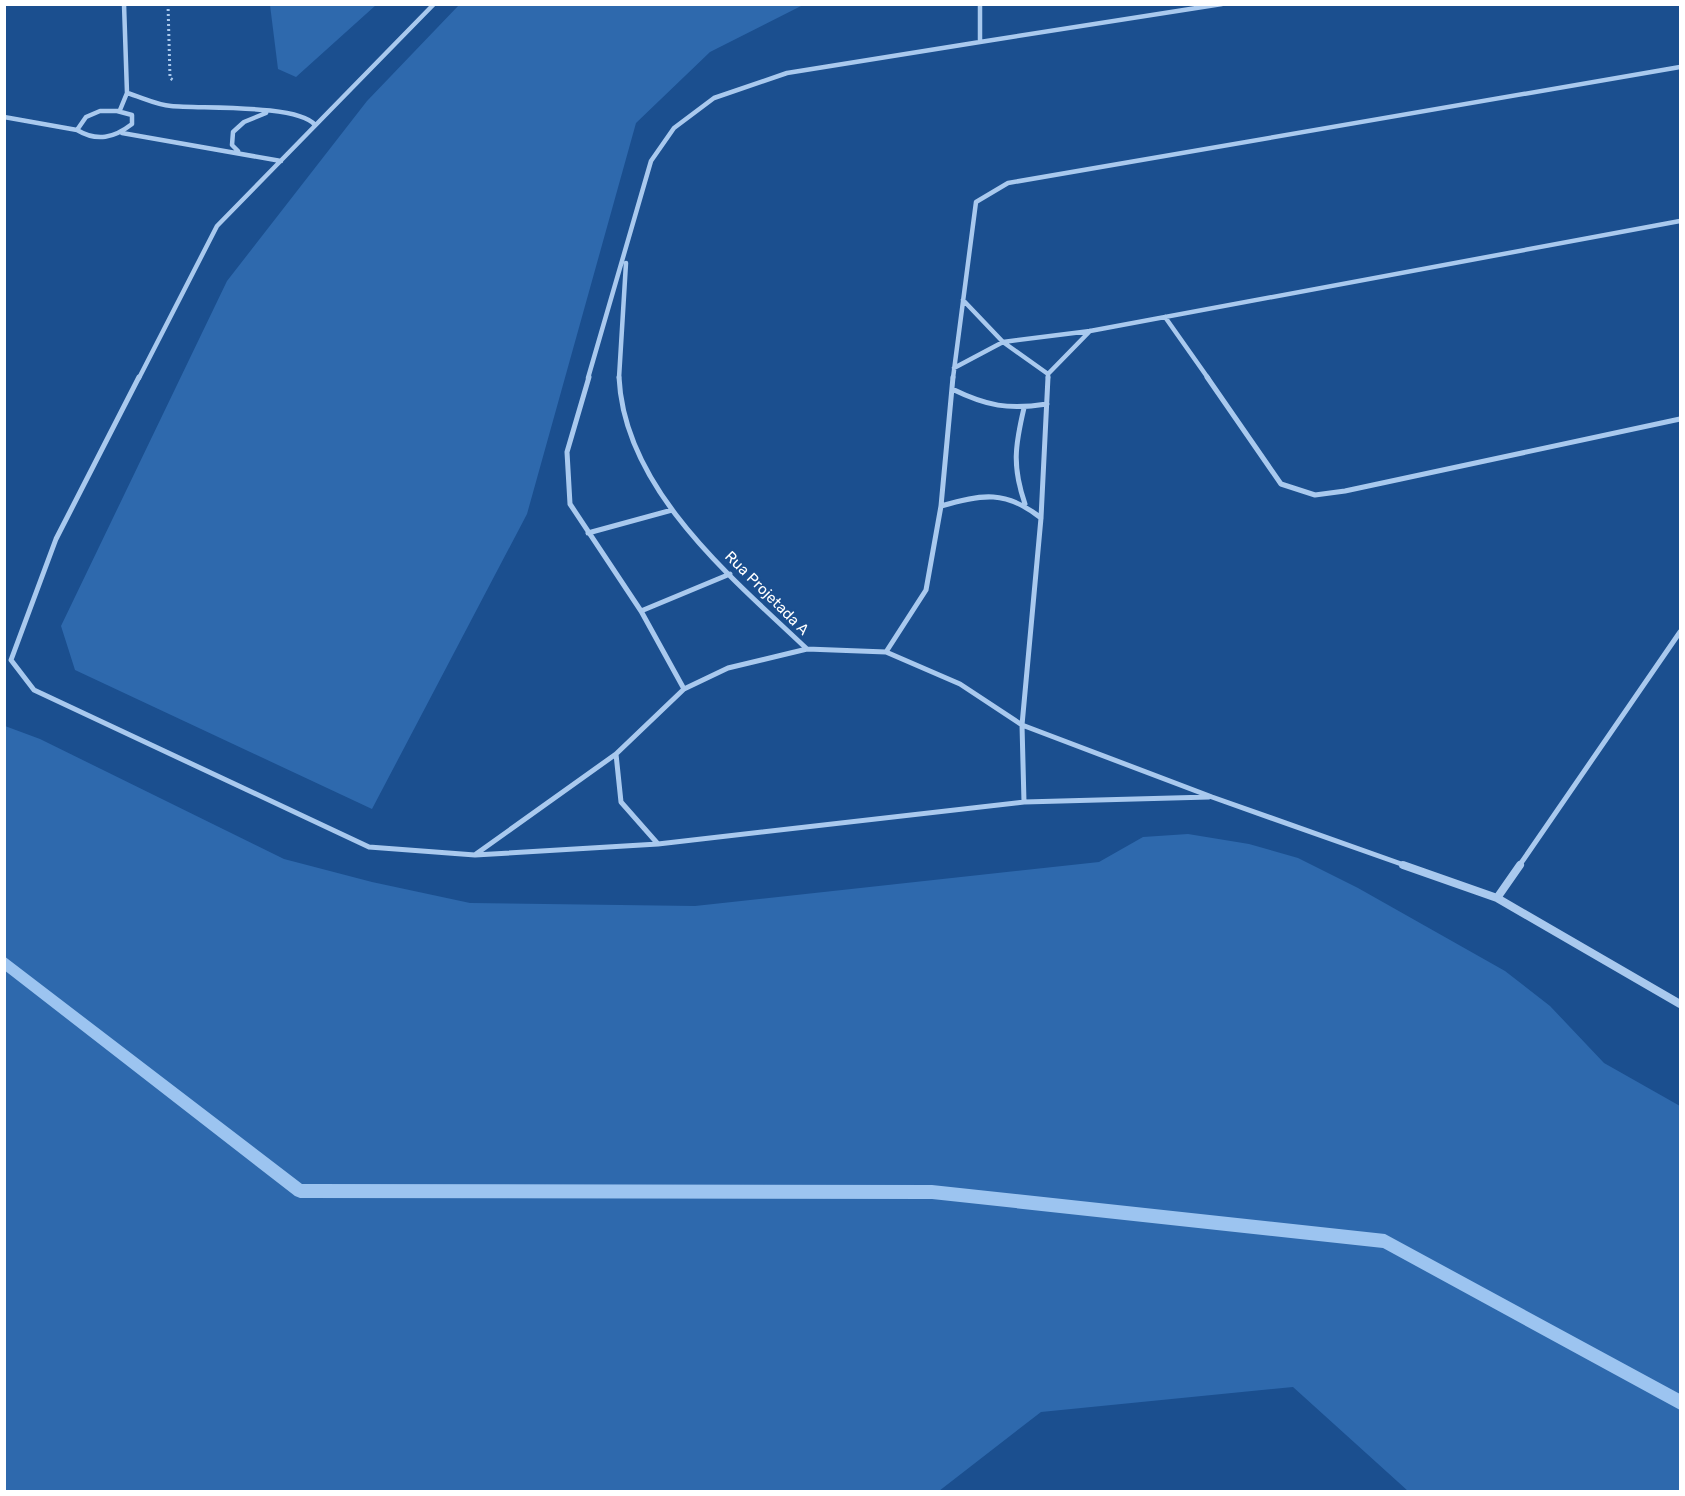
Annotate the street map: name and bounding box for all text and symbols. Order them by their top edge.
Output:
street label: Rua Projetada A [721,547,813,639]

